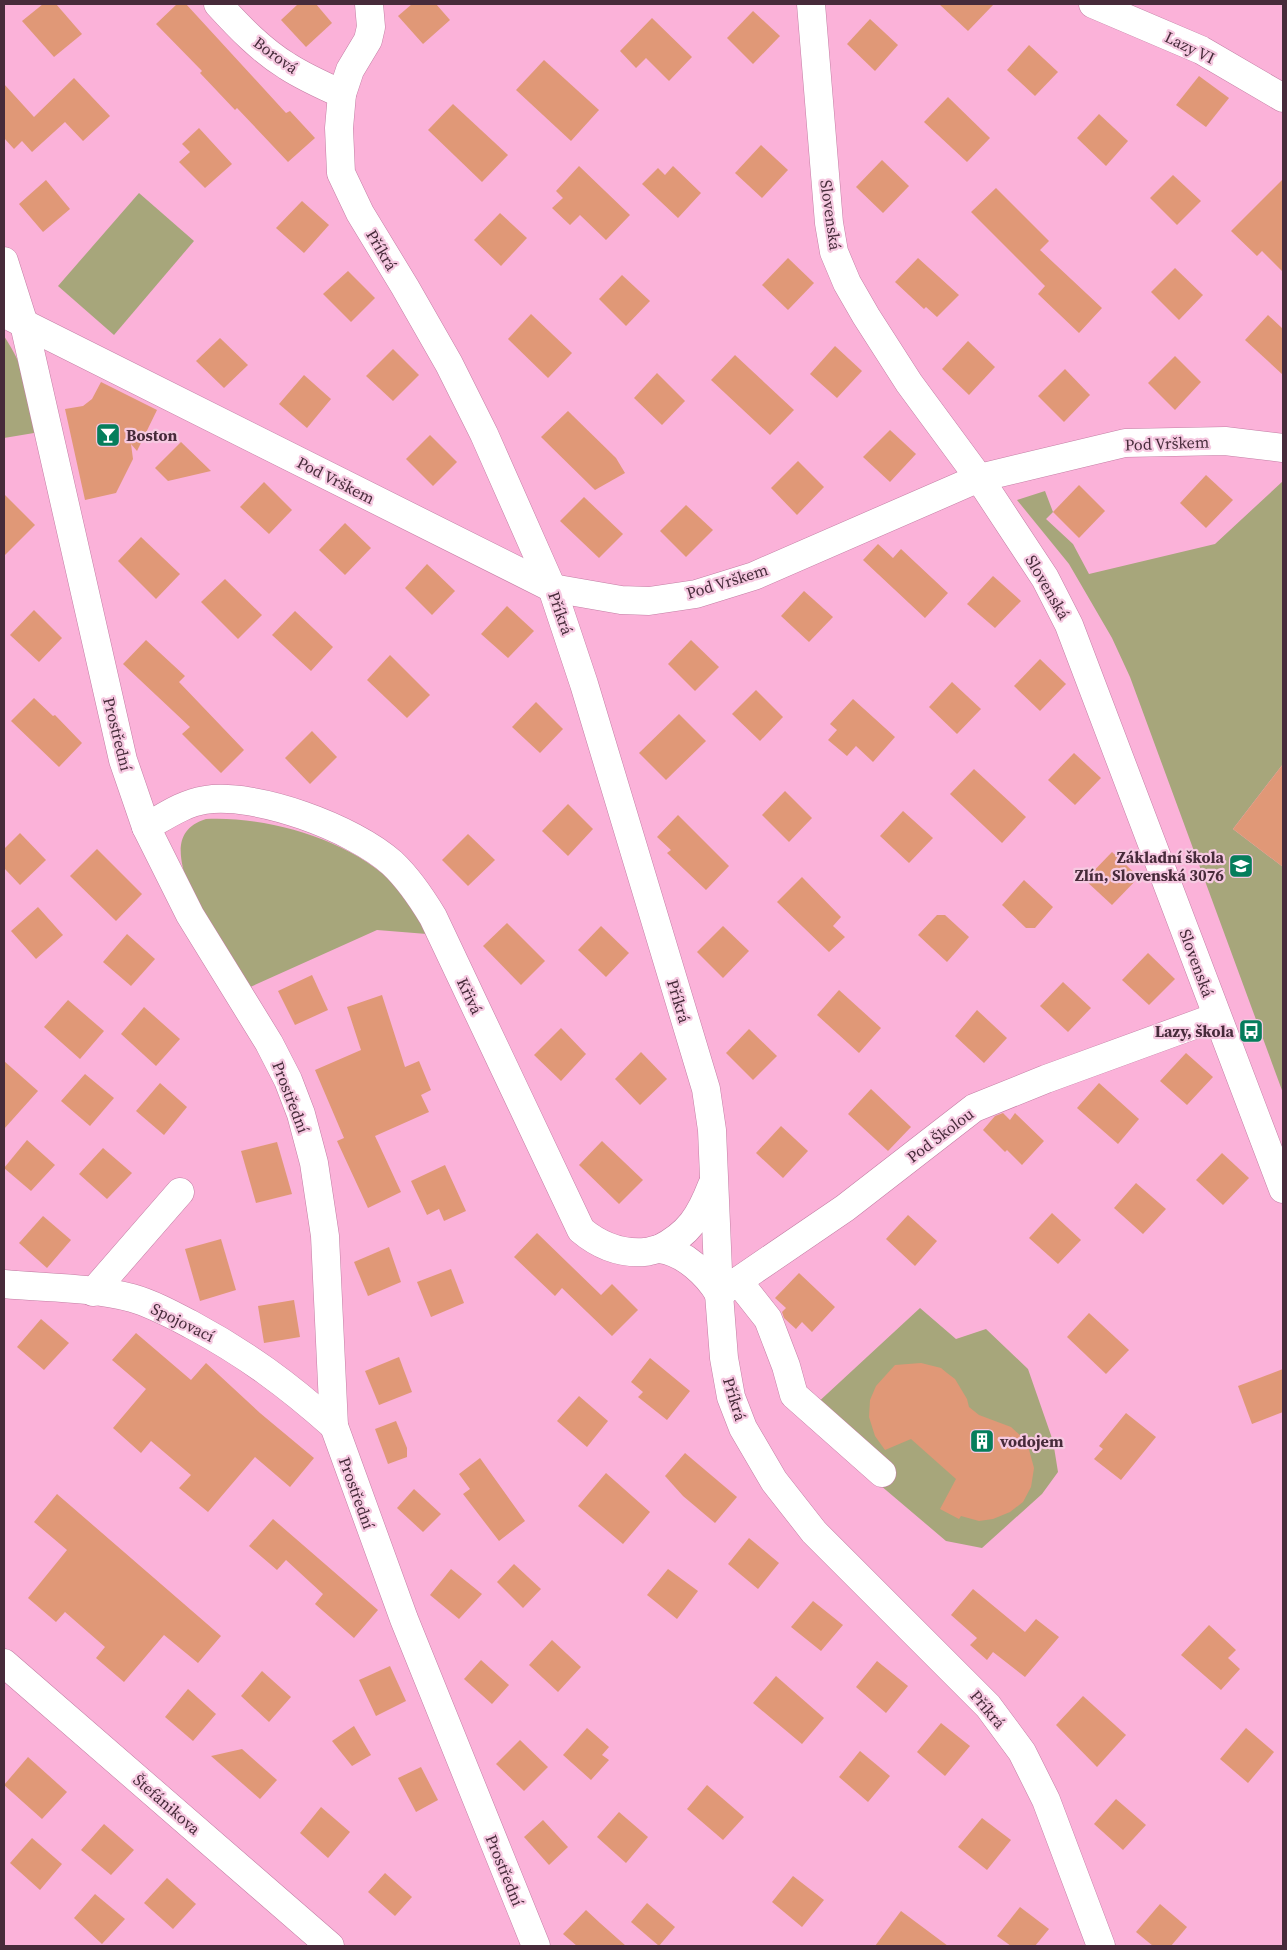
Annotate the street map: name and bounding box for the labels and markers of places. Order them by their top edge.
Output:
bar icon: Boston [95,422,121,448]
place label: Boston [126,424,178,446]
place label: Základní škola Zlín, Slovenská 3076 [1075,846,1225,886]
school or university icon: Základní škola Zlín, Slovenská 3076 [1228,853,1254,879]
bus stop icon: Lazy, škola [1238,1018,1264,1044]
place label: Lazy, škola [1155,1020,1234,1042]
building icon: vodojem [969,1428,995,1454]
place label: vodojem [999,1430,1064,1452]

